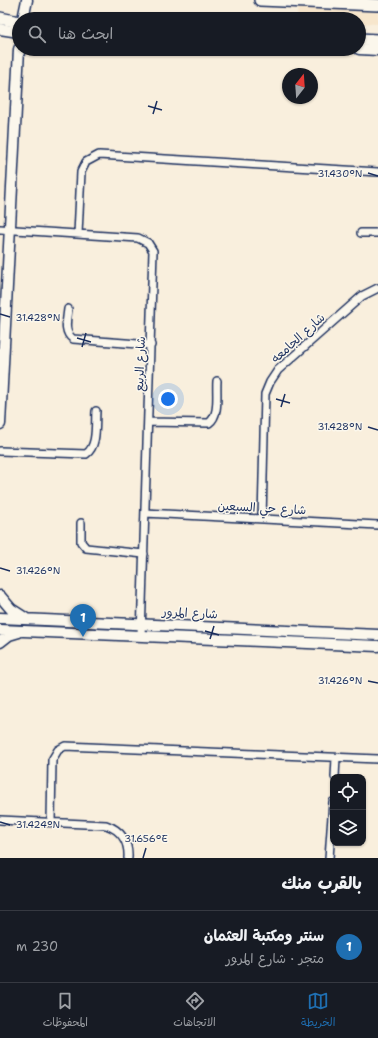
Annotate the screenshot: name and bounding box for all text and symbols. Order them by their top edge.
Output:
search box [12,12,366,56]
icon: search [26,23,48,45]
text: ابحث هنا [58,24,113,44]
north arrow [282,68,318,104]
text: 31.430°N [318,167,362,180]
street label: شارع الجامعه [268,310,329,367]
text: 31.428°N [16,311,60,324]
street label: شارع الربيع [131,336,150,392]
your location [158,389,178,409]
text: 31.428°N [318,420,362,433]
street label: شارع حي السبعين [217,498,307,521]
text: 31.426°N [16,564,60,577]
pin: 1 [70,604,96,637]
street label: شارع المرور [161,604,218,623]
text: 31.426°N [318,674,362,687]
map controls [330,774,366,846]
button: locate [330,774,366,810]
button: layers [330,810,366,846]
text: 31.424°N [16,818,60,831]
text: 31.656°E [124,832,168,845]
text: بالقرب منك [282,872,362,894]
text: سنتر ومكتبة العثمان [204,926,324,946]
text: 230 m [16,938,58,955]
text: 1 [346,938,352,955]
text: متجر · شارع المرور [226,950,324,967]
tab: المحفوظات [43,990,88,1032]
tab: الاتجاهات [173,990,216,1032]
tab: الخريطة [301,990,335,1032]

